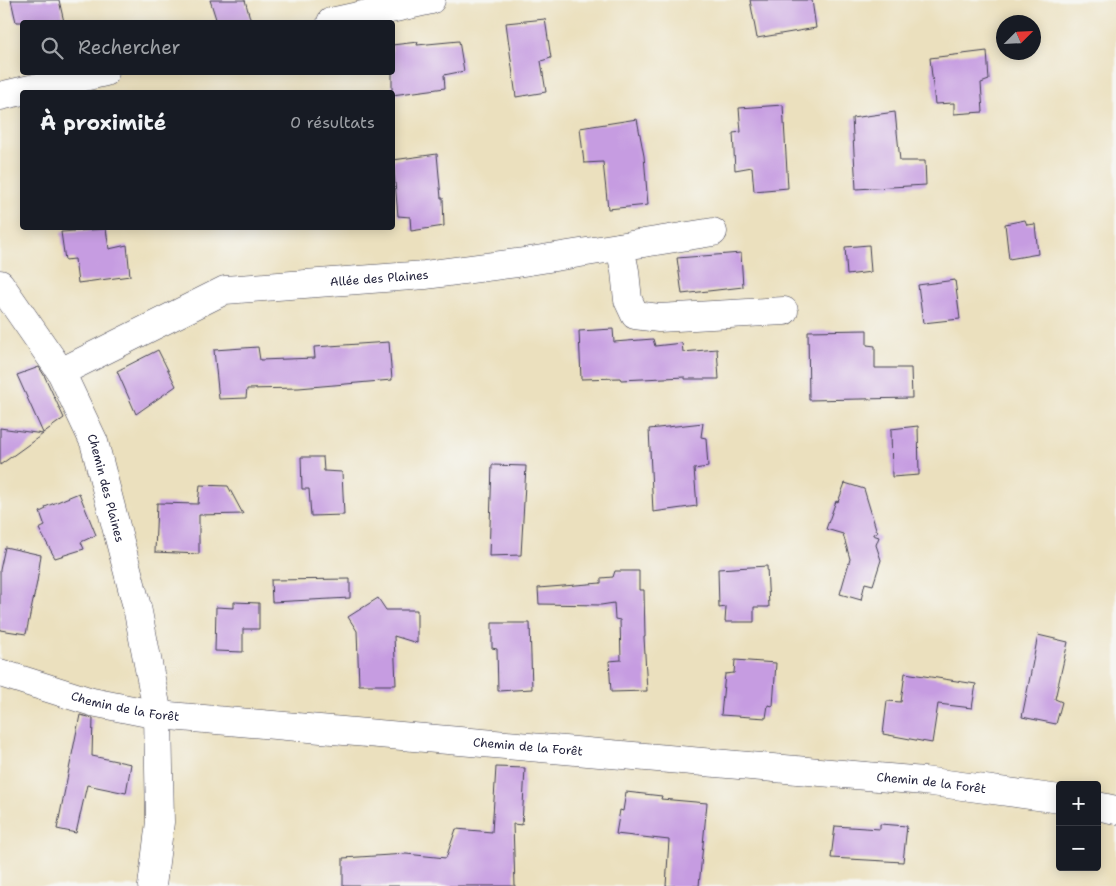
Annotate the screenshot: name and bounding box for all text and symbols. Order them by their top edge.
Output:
north arrow [996,15,1041,60]
search box [20,20,395,75]
icon: search [38,34,66,62]
text: Rechercher [78,35,181,60]
text: À proximité [40,109,166,137]
text: 0 résultats [290,112,375,133]
street label: Allée des Plaines [329,267,429,290]
street label: Chemin des Plaines [83,431,128,544]
street label: Chemin de la Forêt [69,688,180,725]
street label: Chemin de la Forêt [472,734,583,760]
street label: Chemin de la Forêt [876,769,987,797]
map controls [1056,781,1101,871]
button: + [1056,781,1101,826]
button: − [1056,826,1101,871]

